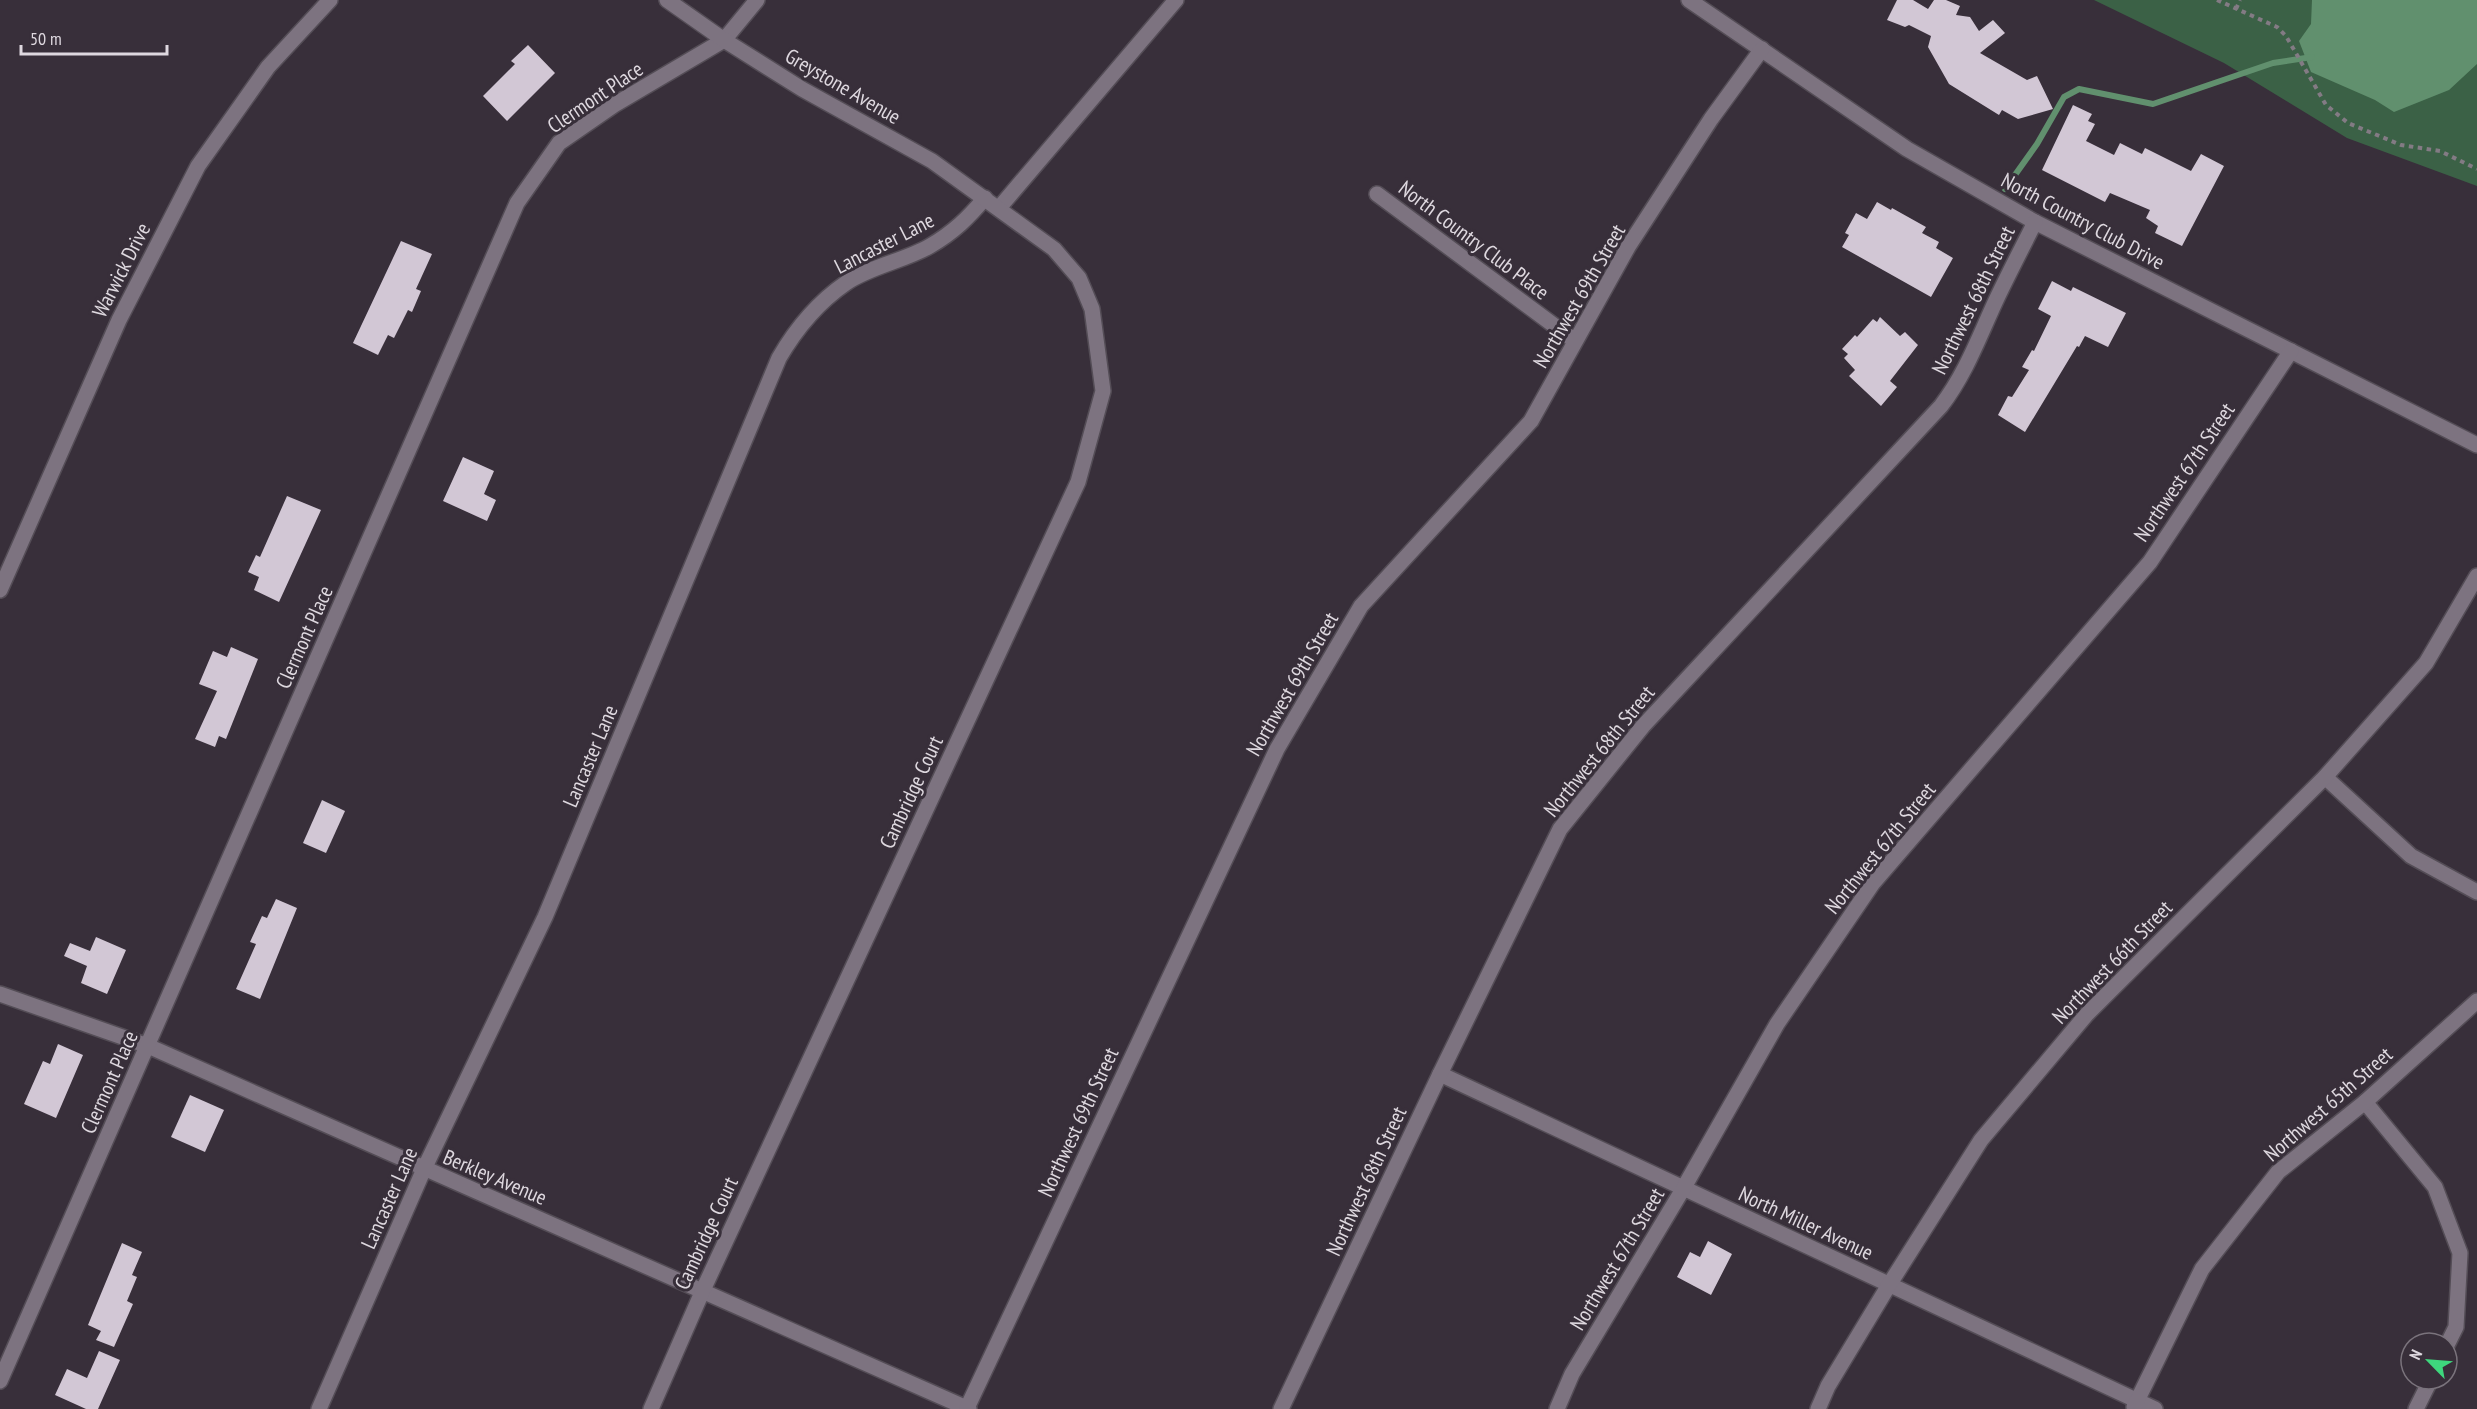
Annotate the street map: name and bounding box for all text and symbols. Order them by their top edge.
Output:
scale bar [21,18,166,56]
text: 50 m [30,27,62,50]
street label: Greystone Avenue [780,42,906,130]
street label: Clermont Place [542,55,648,139]
street label: North Country Club Drive [1997,167,2169,275]
street label: North Country Club Place [1393,175,1555,305]
street label: Lancaster Lane [830,206,938,280]
street label: Warwick Drive [86,218,156,322]
street label: Northwest 69th Street [1527,219,1631,373]
street label: Northwest 68th Street [1925,221,2021,379]
street label: Northwest 67th Street [2128,397,2240,547]
street label: Clermont Place [269,581,339,693]
street label: Northwest 69th Street [1240,607,1344,761]
street label: Northwest 68th Street [1538,680,1661,822]
street label: Lancaster Lane [556,701,624,811]
street label: Cambridge Court [873,731,949,853]
street label: Northwest 67th Street [1819,777,1941,919]
street label: Northwest 66th Street [2046,894,2178,1030]
street label: Clermont Place [74,1026,144,1138]
street label: Northwest 65th Street [2258,1041,2398,1167]
street label: Northwest 69th Street [1032,1043,1124,1201]
street label: Northwest 68th Street [1320,1102,1412,1260]
street label: Lancaster Lane [355,1143,423,1253]
street label: Berkley Avenue [439,1143,551,1211]
street label: Cambridge Court [668,1172,744,1294]
street label: North Miller Avenue [1734,1180,1878,1266]
street label: Northwest 67th Street [1564,1183,1670,1335]
north arrow [2399,1331,2459,1391]
text: N [2405,1347,2426,1363]

